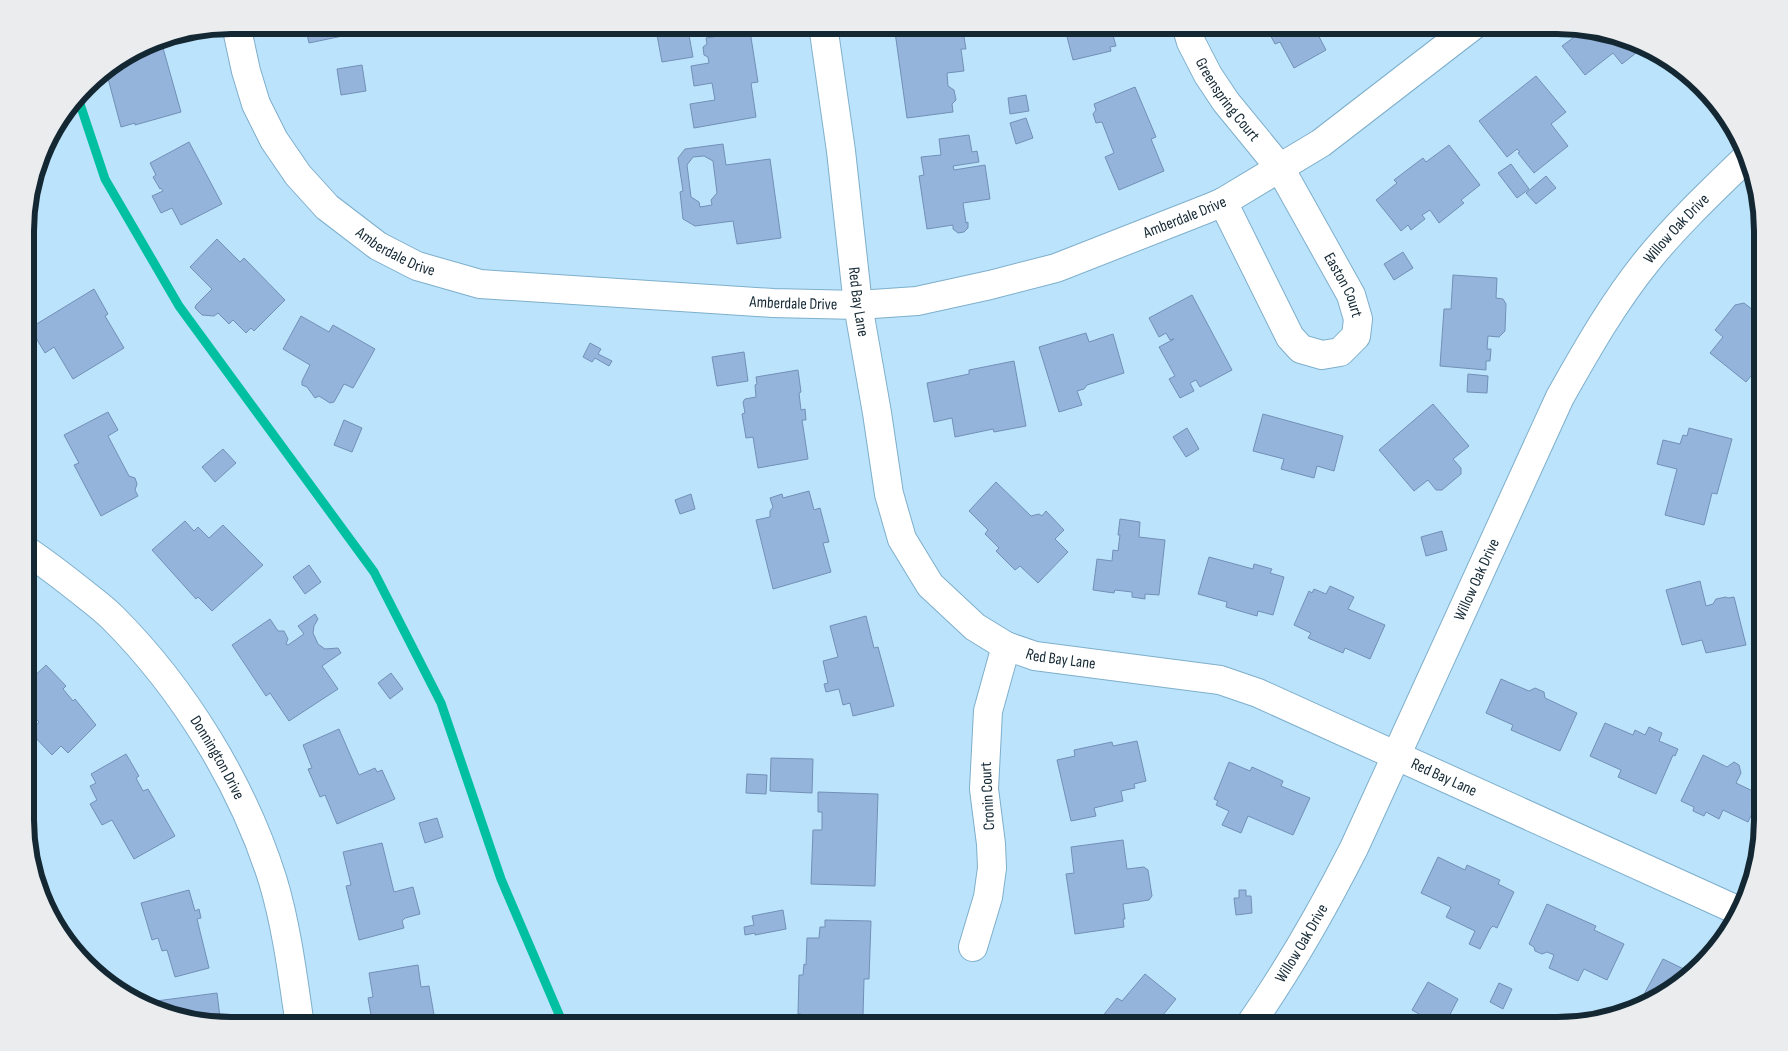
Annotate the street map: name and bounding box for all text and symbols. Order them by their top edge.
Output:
street label: Greenspring Court [1191,55,1264,145]
street label: Willow Oak Drive [1639,190,1713,267]
street label: Amberdale Drive [1140,192,1229,243]
street label: Amberdale Drive [351,222,437,280]
street label: Easton Court [1320,249,1367,320]
street label: Red Bay Lane [844,266,873,338]
street label: Amberdale Drive [748,292,837,314]
street label: Willow Oak Drive [1450,536,1504,623]
street label: Red Bay Lane [1023,644,1097,673]
street label: Donnington Drive [186,712,249,802]
street label: Red Bay Lane [1408,754,1480,800]
street label: Cronin Court [977,761,999,831]
street label: Willow Oak Drive [1271,901,1332,986]

